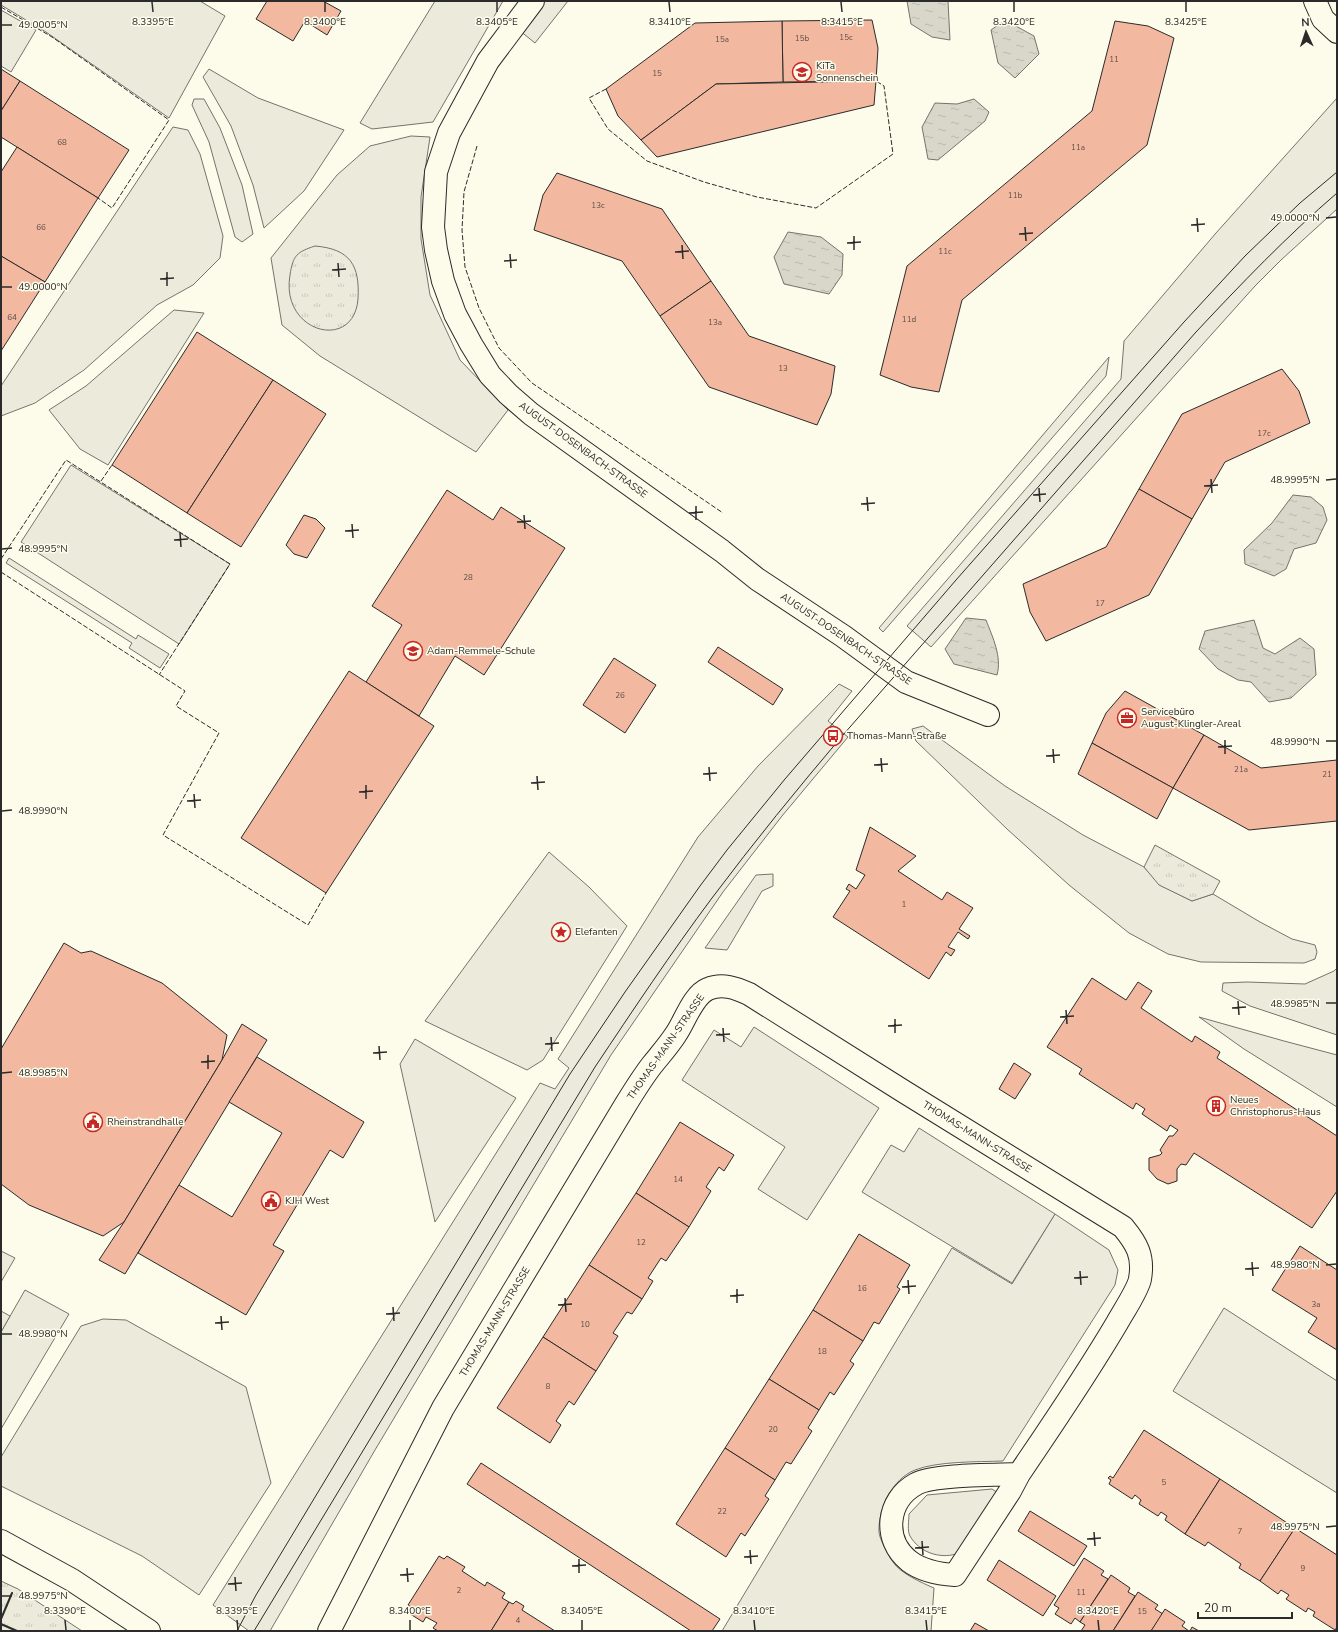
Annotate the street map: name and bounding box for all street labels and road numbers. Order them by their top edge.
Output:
street label: AUGUST-DOSENBACH-STRASSE [516,399,650,501]
street label: AUGUST-DOSENBACH-STRASSE [778,590,915,688]
street label: THOMAS-MANN-STRASSE [624,991,708,1103]
street label: THOMAS-MANN-STRASSE [920,1098,1034,1176]
street label: THOMAS-MANN-STRASSE [457,1264,534,1380]

